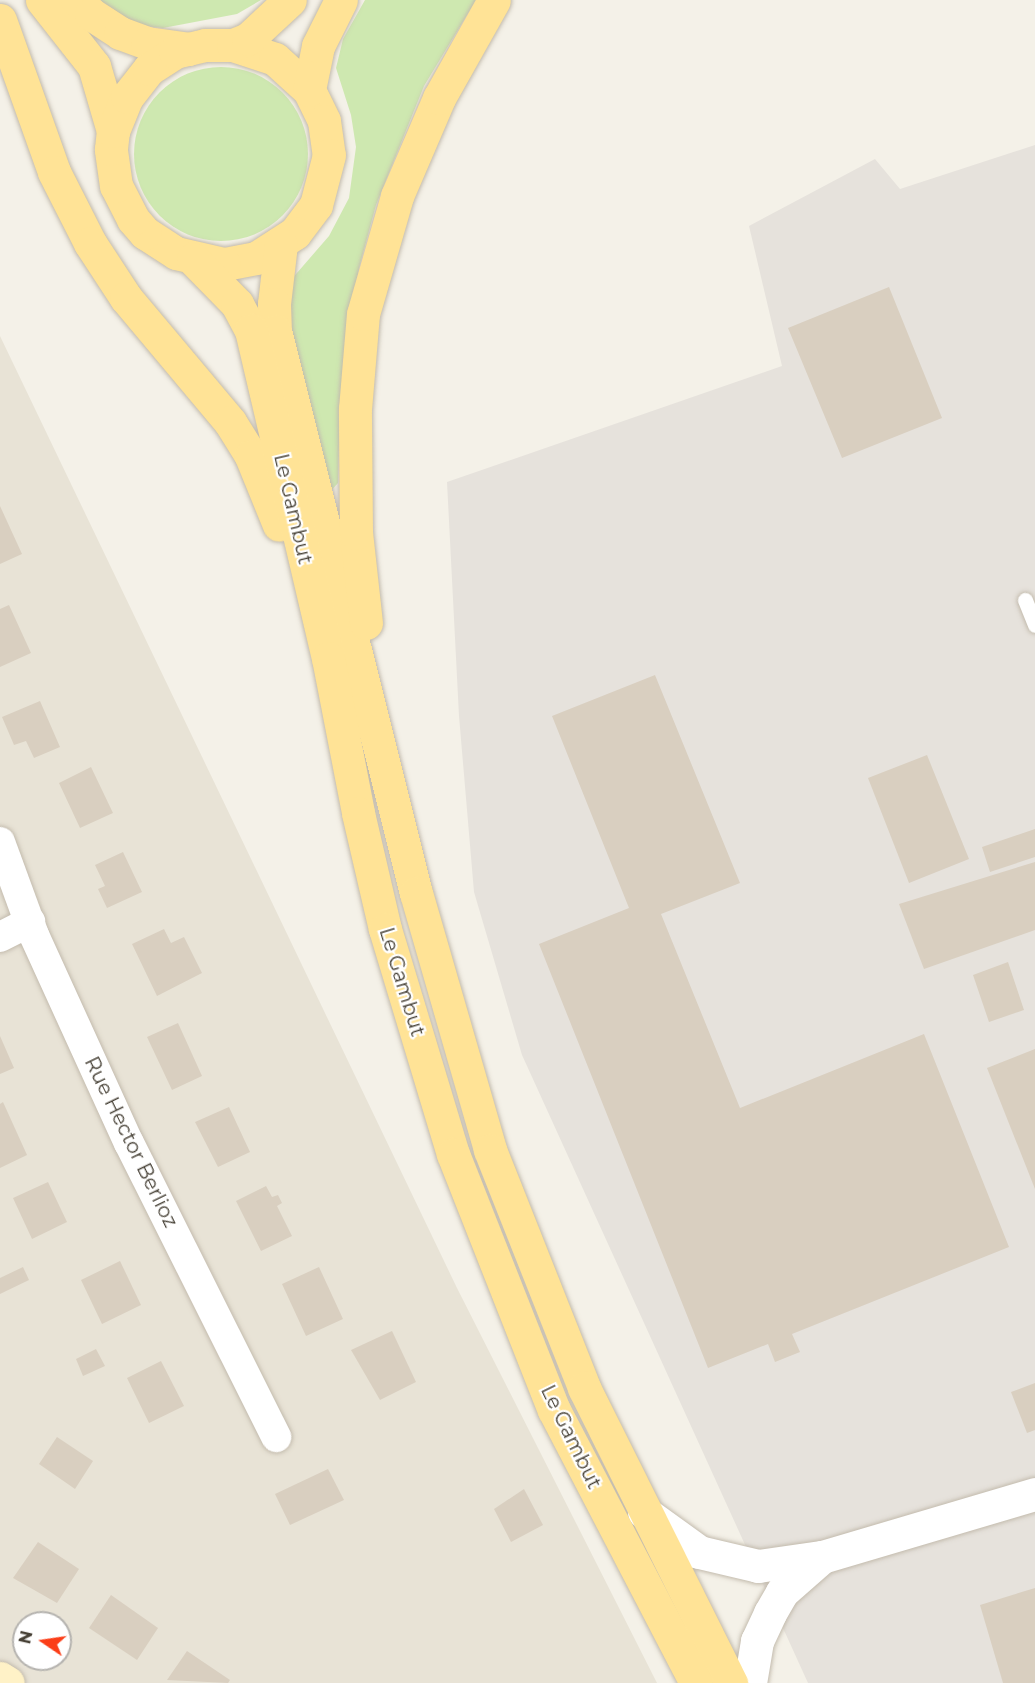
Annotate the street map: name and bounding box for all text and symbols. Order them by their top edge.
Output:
street label: Le Gambut [269,451,317,567]
street label: Le Gambut [374,925,430,1039]
street label: Rue Hector Berlioz [79,1053,183,1231]
street label: Le Gambut [536,1381,606,1493]
north arrow [12,1611,72,1671]
text: N [15,1629,37,1646]

